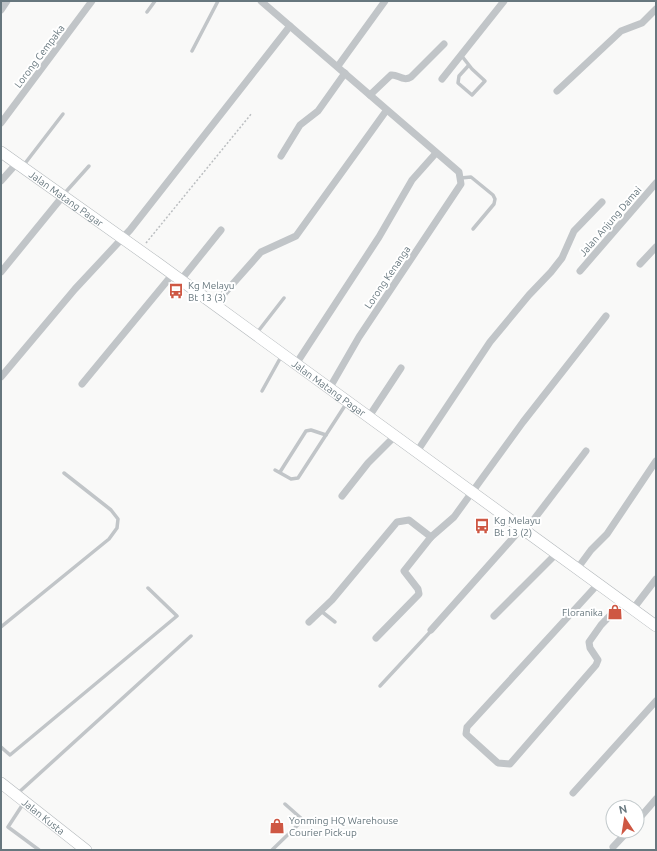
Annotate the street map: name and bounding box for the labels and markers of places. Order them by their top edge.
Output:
place label: Kg Melayu Bt 13 (3) [188,280,235,303]
bus stop icon: Kg Melayu Bt 13 (3) [167,282,185,300]
place label: Kg Melayu Bt 13 (2) [494,515,541,538]
bus stop icon: Kg Melayu Bt 13 (2) [473,517,491,535]
shop icon: Floranika [606,603,624,621]
place label: Floranika [562,607,603,618]
place label: Yonming HQ Warehouse Courier Pick-up [289,815,398,838]
shop icon: Yonming HQ Warehouse Courier Pick-up [268,817,286,835]

